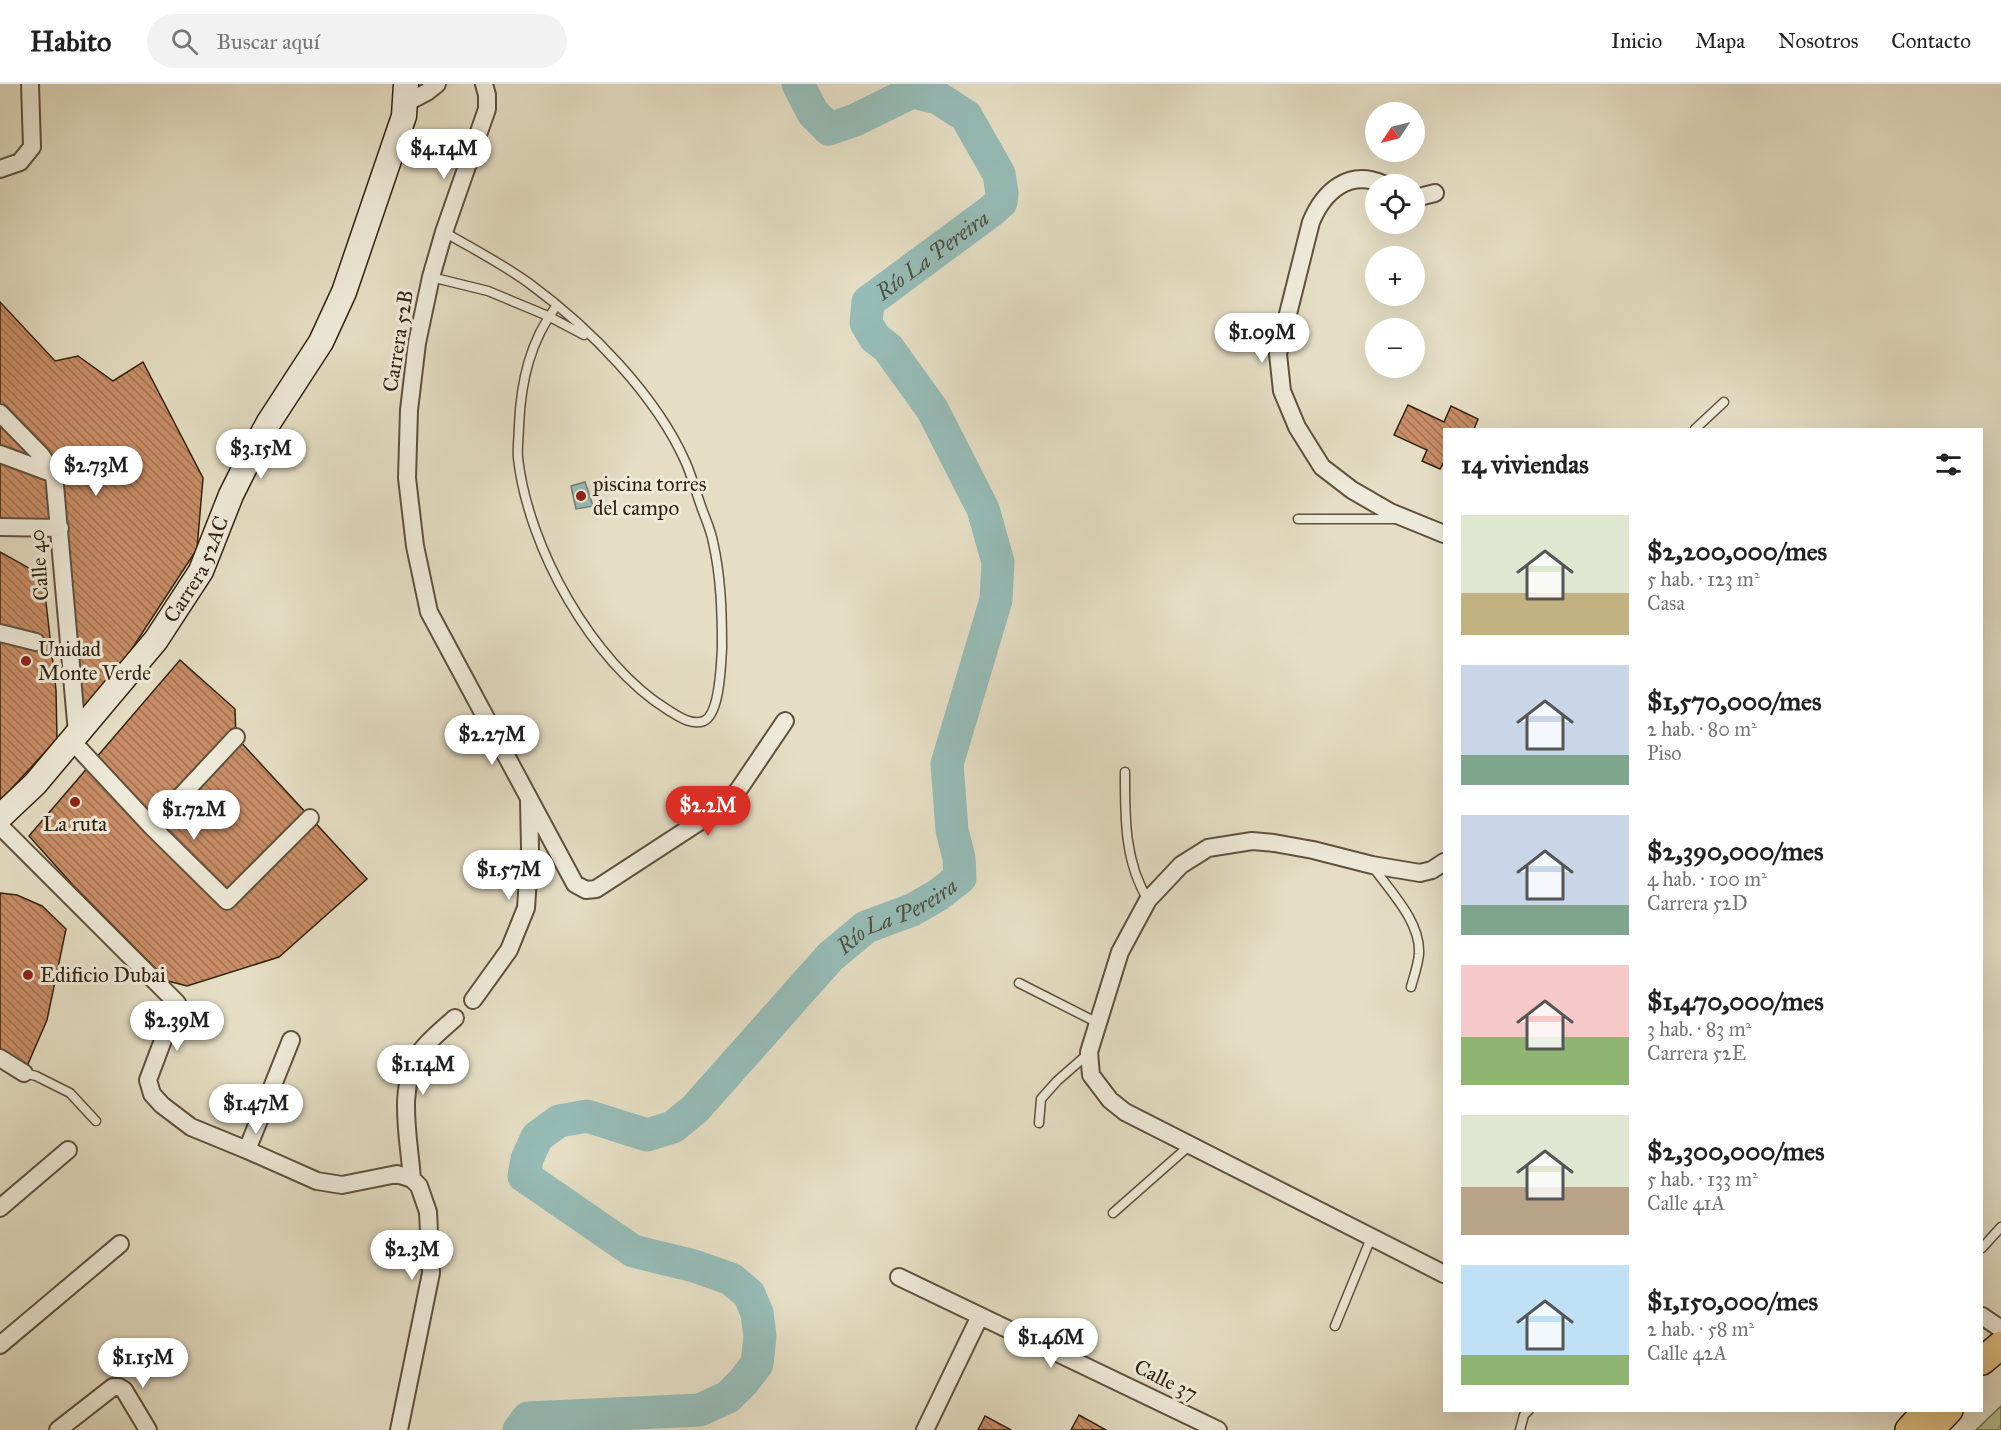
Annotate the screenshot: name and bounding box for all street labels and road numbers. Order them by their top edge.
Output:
street label: Carrera 52B [377,288,419,394]
street label: Carrera 52AC [158,512,234,628]
street label: Calle 40 [24,528,54,602]
street label: Calle 37 [1130,1354,1202,1406]

